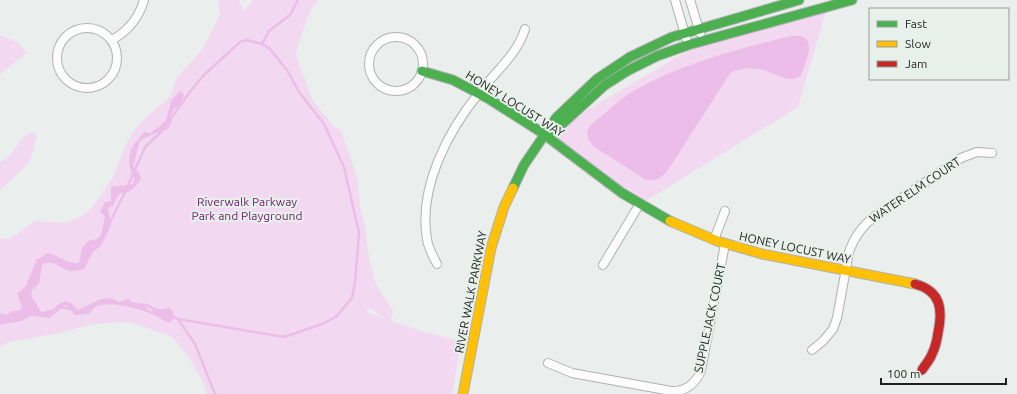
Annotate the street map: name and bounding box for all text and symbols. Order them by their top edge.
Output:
legend [869,8,1009,80]
text: Fast [905,17,927,30]
text: Slow [905,37,931,50]
text: Jam [905,57,927,70]
street label: HONEY LOCUST WAY [464,68,567,139]
street label: WATER ELM COURT [867,154,963,225]
park label: Riverwalk Parkway Park and Playground [192,195,302,222]
street label: HONEY LOCUST WAY [738,229,852,266]
street label: RIVER WALK PARKWAY [452,230,489,354]
street label: SUPPLEJACK COURT [692,262,728,374]
scale bar [881,360,1006,386]
text: 100 m [887,367,920,380]

